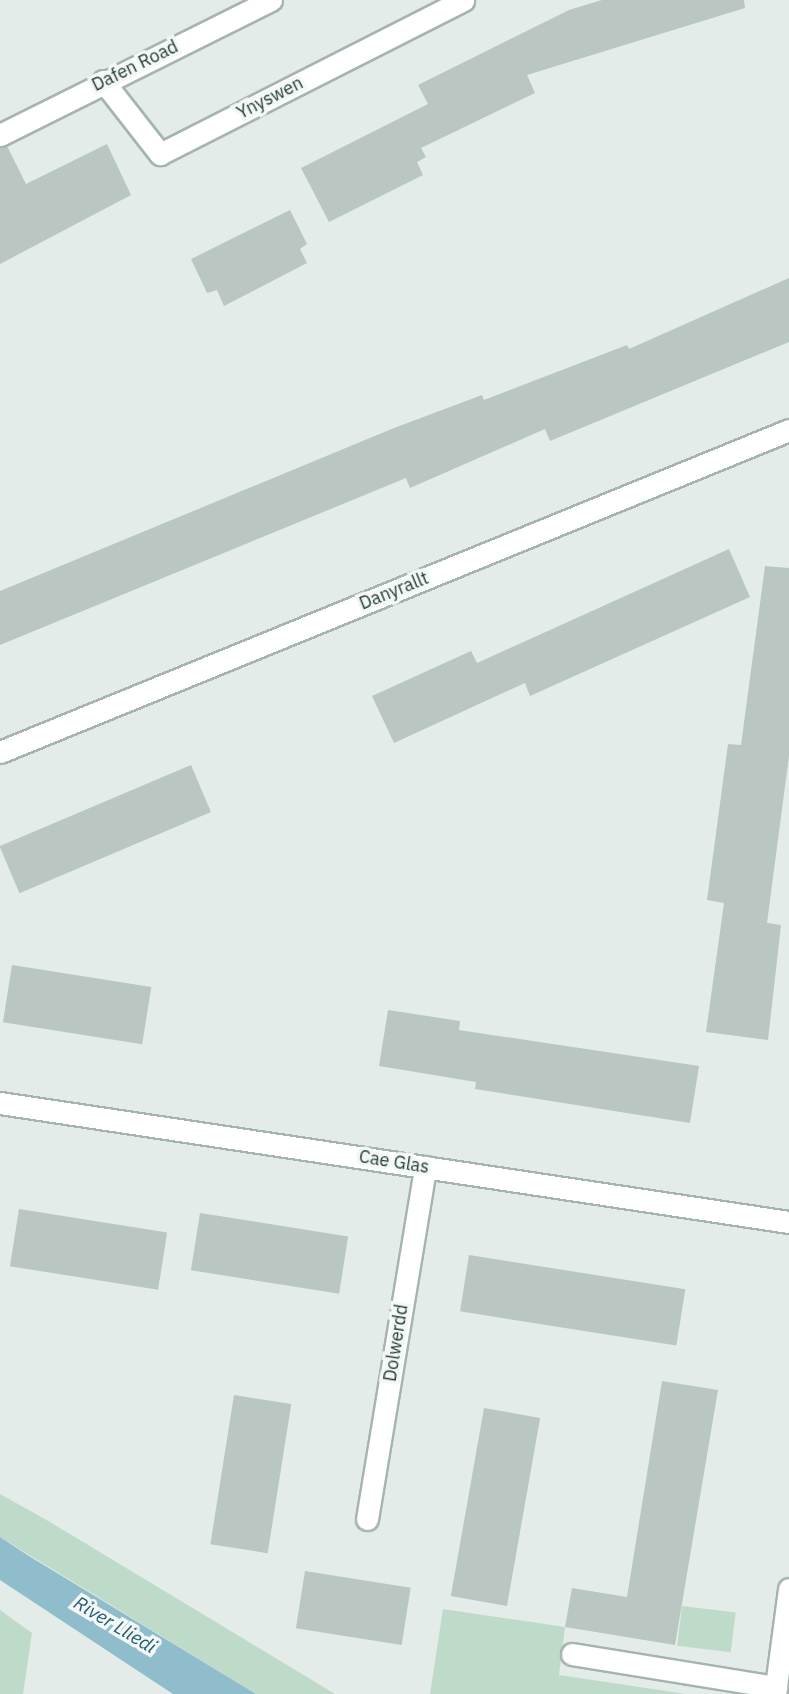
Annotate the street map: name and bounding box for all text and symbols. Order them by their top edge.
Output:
street label: Dafen Road [88,36,182,96]
street label: Ynyswen [233,72,307,124]
street label: Danyrallt [356,567,432,615]
street label: Cae Glas [357,1146,431,1178]
street label: Dolwerdd [379,1303,413,1383]
water label: River Lliedi [70,1591,160,1659]

